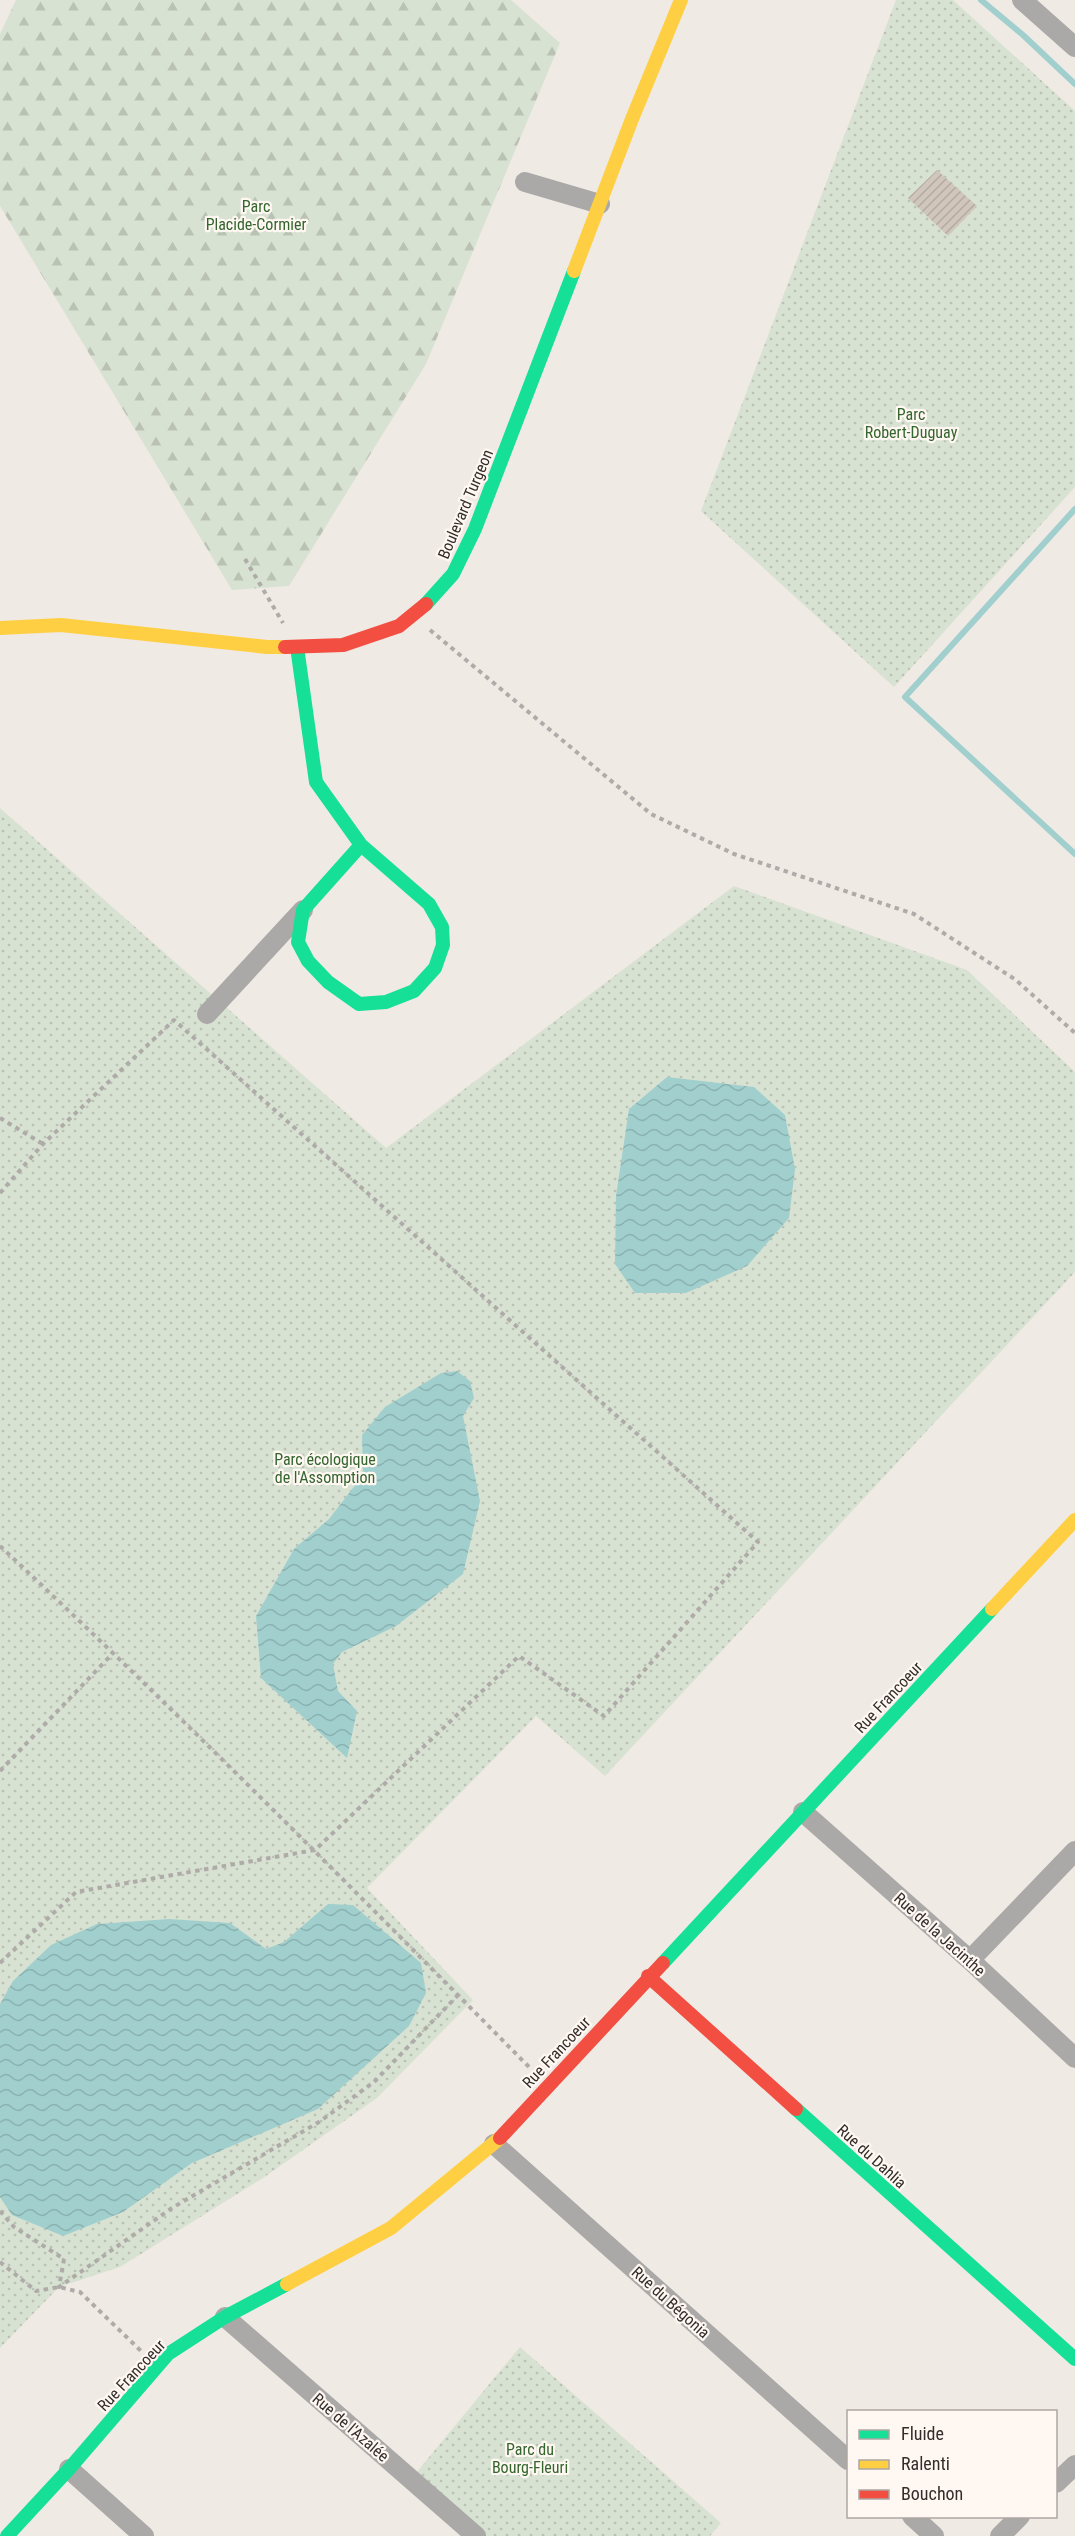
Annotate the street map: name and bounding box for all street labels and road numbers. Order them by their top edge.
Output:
street label: Boulevard Turgeon [434,447,497,562]
street label: Rue Francoeur [851,1658,926,1737]
street label: Rue de la Jacinthe [890,1889,989,1980]
street label: Rue Francoeur [519,2013,594,2092]
street label: Rue du Dahlia [833,2120,910,2192]
street label: Rue du Bégonia [628,2263,713,2342]
street label: Rue Francoeur [94,2336,169,2415]
street label: Rue de l'Azalée [309,2389,393,2466]

